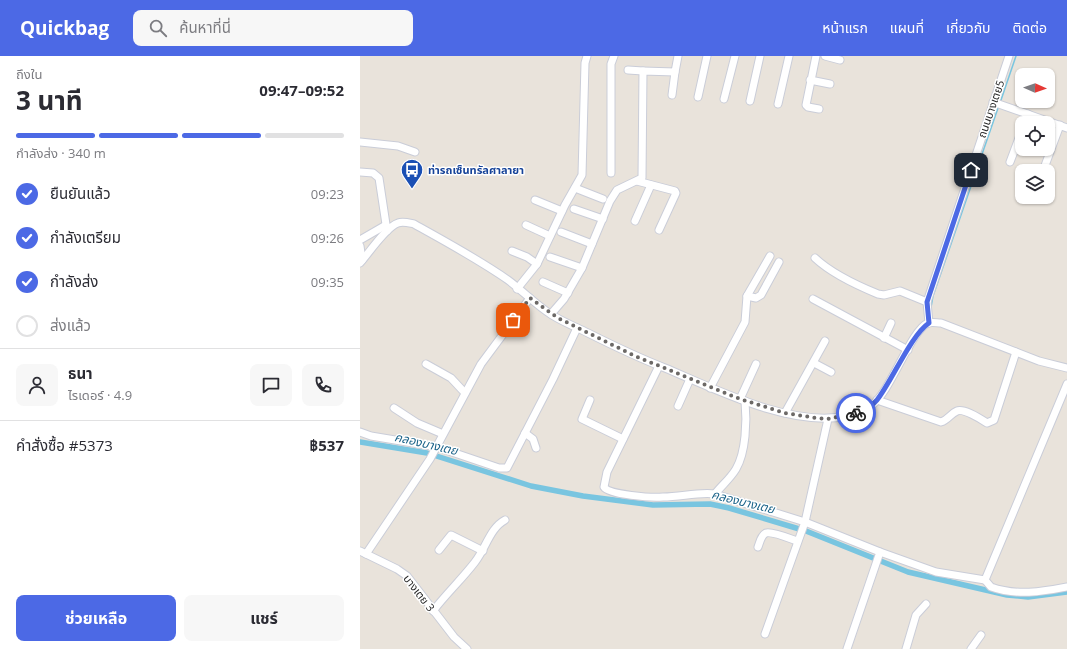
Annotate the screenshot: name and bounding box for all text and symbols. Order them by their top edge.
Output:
search box [133,10,413,46]
text: Quickbag [20,15,109,41]
icon: search [147,17,169,39]
text: ค้นหาที่นี่ [179,17,231,37]
text: หน้าแรก [822,18,868,37]
text: แผนที่ [890,18,924,37]
text: เกี่ยวกับ [946,18,991,37]
text: ติดต่อ [1013,18,1047,37]
text: ถึงใน [16,65,42,83]
north arrow [1015,68,1055,108]
map controls [1015,68,1055,204]
street label: ถนนบางเตย5 [974,78,1007,140]
text: 09:47–09:52 [259,80,344,100]
text: 3 นาที [16,82,82,118]
button: locate [1015,116,1055,156]
text: กำลังส่ง · 340 m [16,144,106,162]
pin [954,153,988,187]
bus stop icon: ท่ารถเซ็นทรัลศาลายา [399,157,425,190]
icon: home [960,159,982,181]
place label: ท่ารถเซ็นทรัลศาลายา [428,162,524,177]
button: layers [1015,164,1055,204]
icon: check [16,183,38,205]
text: ยืนยันแล้ว [50,183,111,203]
text: 09:23 [311,185,344,203]
icon: check [16,227,38,249]
text: กำลังเตรียม [50,227,121,247]
text: 09:26 [311,229,344,247]
icon: check [16,271,38,293]
text: กำลังส่ง [50,271,98,291]
text: 09:35 [311,273,344,291]
pin [496,303,530,337]
icon: bag [502,309,524,331]
text: ส่งแล้ว [50,315,91,335]
text: ธนา [68,363,93,383]
button: person [16,364,58,406]
button: chat [250,364,292,406]
button: phone [302,364,344,406]
text: ไรเดอร์ · 4.9 [68,386,132,404]
courier [836,393,876,433]
icon: bike [845,402,867,424]
water label: คลองบางเตย [393,428,460,459]
text: คำสั่งซื้อ #5373 [16,435,113,455]
text: ฿537 [310,435,344,455]
water label: คลองบางเตย [710,485,777,518]
street label: บางเตย 3 [400,571,438,614]
button: ช่วยเหลือ [16,595,176,641]
button: แชร์ [184,595,344,641]

